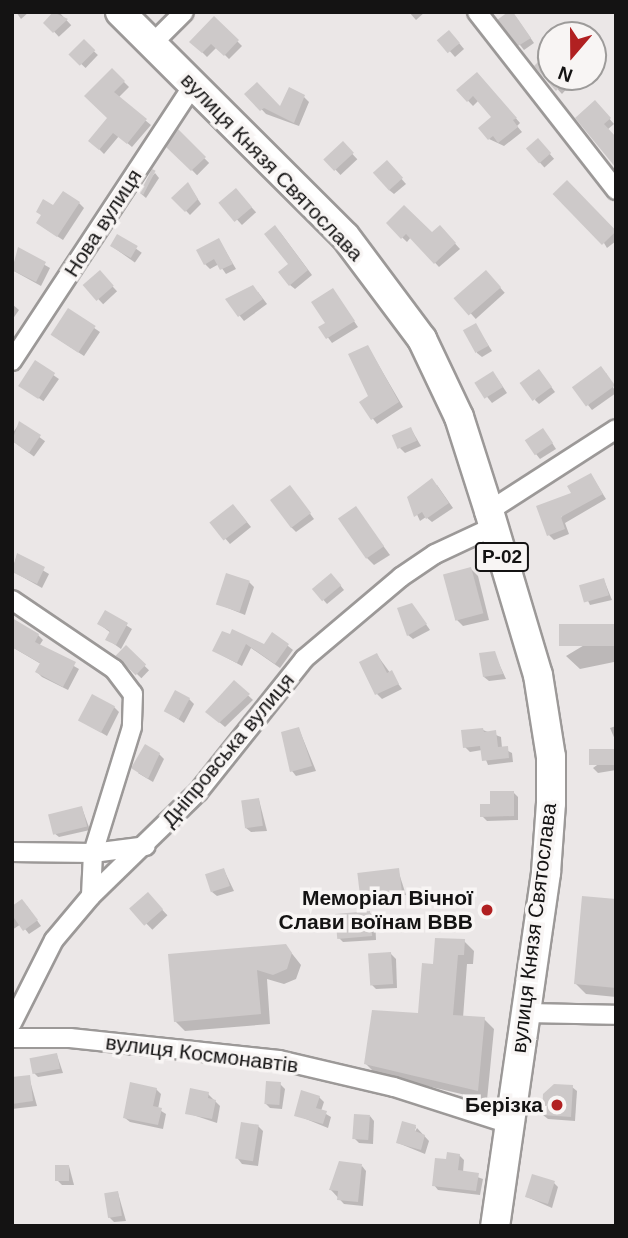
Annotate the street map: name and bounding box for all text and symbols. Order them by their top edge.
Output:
north arrow [537,21,607,91]
text: N [555,62,575,87]
street label: вулиця Князя Святослава [176,68,368,266]
street label: Нова вулиця [59,164,147,282]
road number: Р-02 [474,542,530,572]
street label: Дніпровська вулиця [156,668,300,832]
street label: вулиця Князя Святослава [506,802,562,1054]
place label: Меморіал Вічної Слави воїнам ВВВ [279,885,473,935]
marker: Меморіал Вічної Слави воїнам ВВВ [479,902,495,918]
street label: вулиця Космонавтів [104,1030,300,1078]
place label: Берізка [465,1092,543,1118]
marker: Берізка [549,1097,565,1113]

